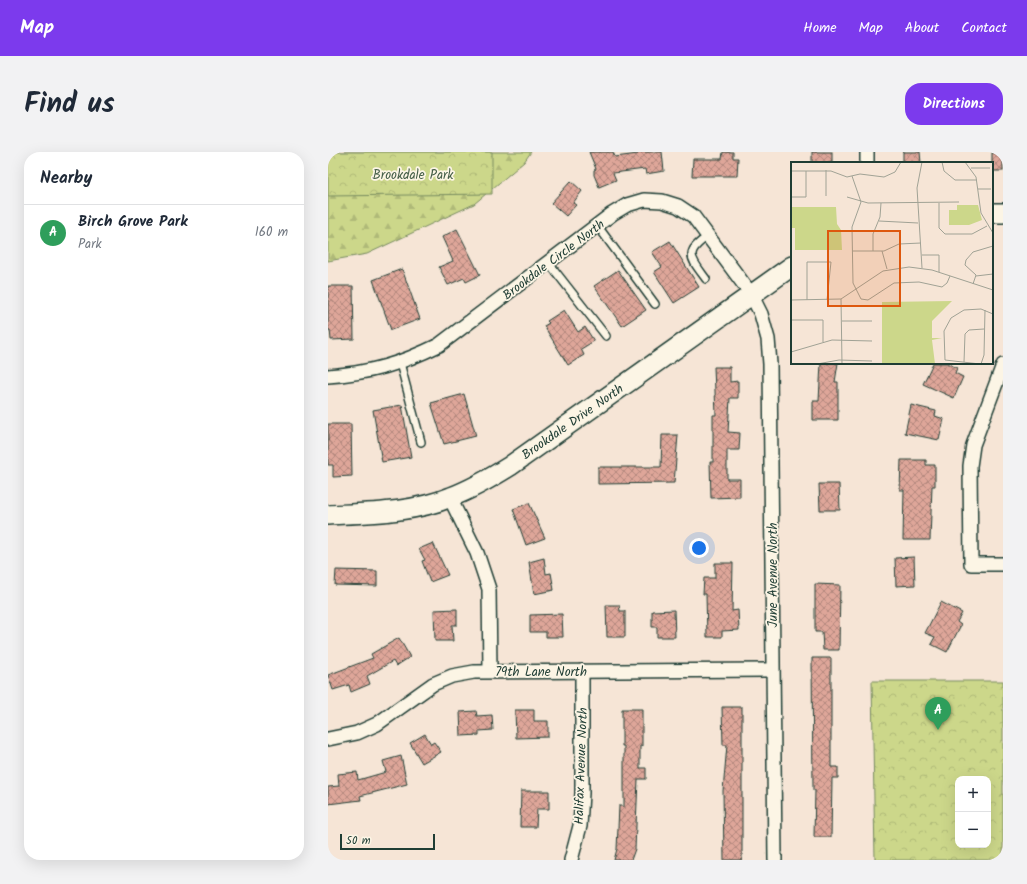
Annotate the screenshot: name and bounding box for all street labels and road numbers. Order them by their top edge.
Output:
street label: Brookdale Circle North [498,215,610,306]
street label: Brookdale Drive North [517,379,628,465]
street label: June Avenue North [763,523,784,627]
street label: 79th Lane North [495,662,587,683]
street label: Halifax Avenue North [569,707,594,825]

